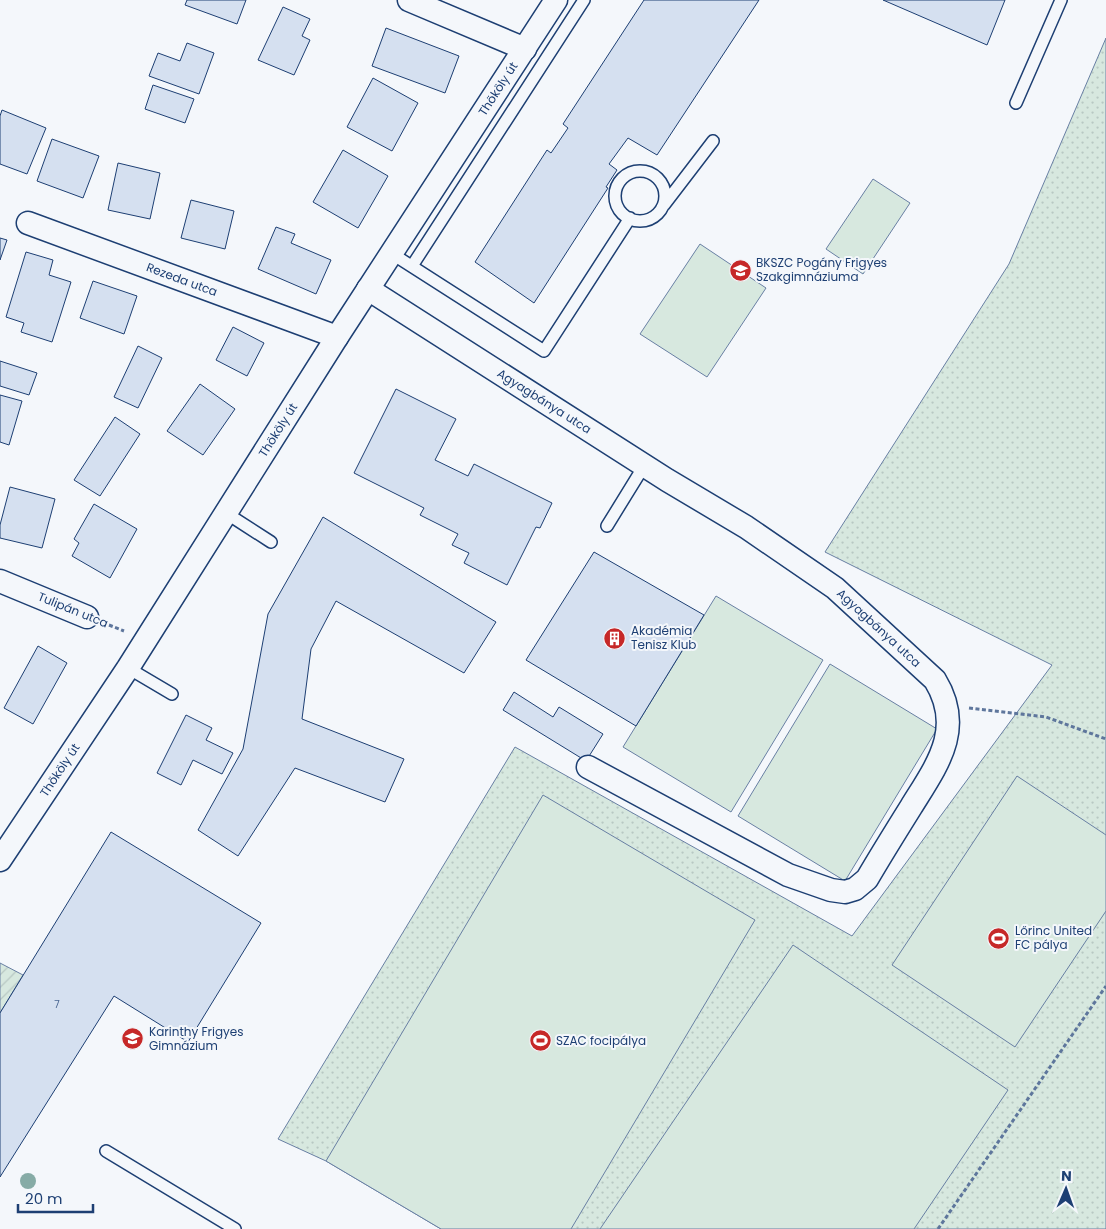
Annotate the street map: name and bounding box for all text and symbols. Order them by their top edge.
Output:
street label: Thököly út [474,59,521,119]
place label: BKSZC Pogány Frigyes Szakgimnáziuma [756,254,887,285]
street label: Rezeda utca [144,258,220,300]
school or university icon: BKSZC Pogány Frigyes Szakgimnáziuma [728,258,752,282]
street label: Agyagbánya utca [494,365,595,438]
street label: Thököly út [254,400,301,460]
street label: Agyagbánya utca [833,585,925,671]
street label: Tulipán utca [35,588,111,631]
place label: Akadémia Tenisz Klub [631,622,696,653]
building icon: Akadémia Tenisz Klub [603,626,627,650]
street label: Thököly út [36,740,83,800]
place label: Lőrinc United FC pálya [1015,922,1092,953]
sports icon: Lőrinc United FC pálya [987,926,1011,950]
house number: 7 [54,997,60,1012]
place label: Karinthy Frigyes Gimnázium [149,1023,243,1054]
school or university icon: Karinthy Frigyes Gimnázium [121,1027,145,1051]
sports icon: SZAC focipálya [528,1029,552,1053]
place label: SZAC focipálya [556,1032,646,1049]
north arrow [1041,1164,1091,1214]
text: N [1061,1166,1072,1186]
scale bar [18,1182,92,1214]
text: 20 m [25,1188,63,1209]

